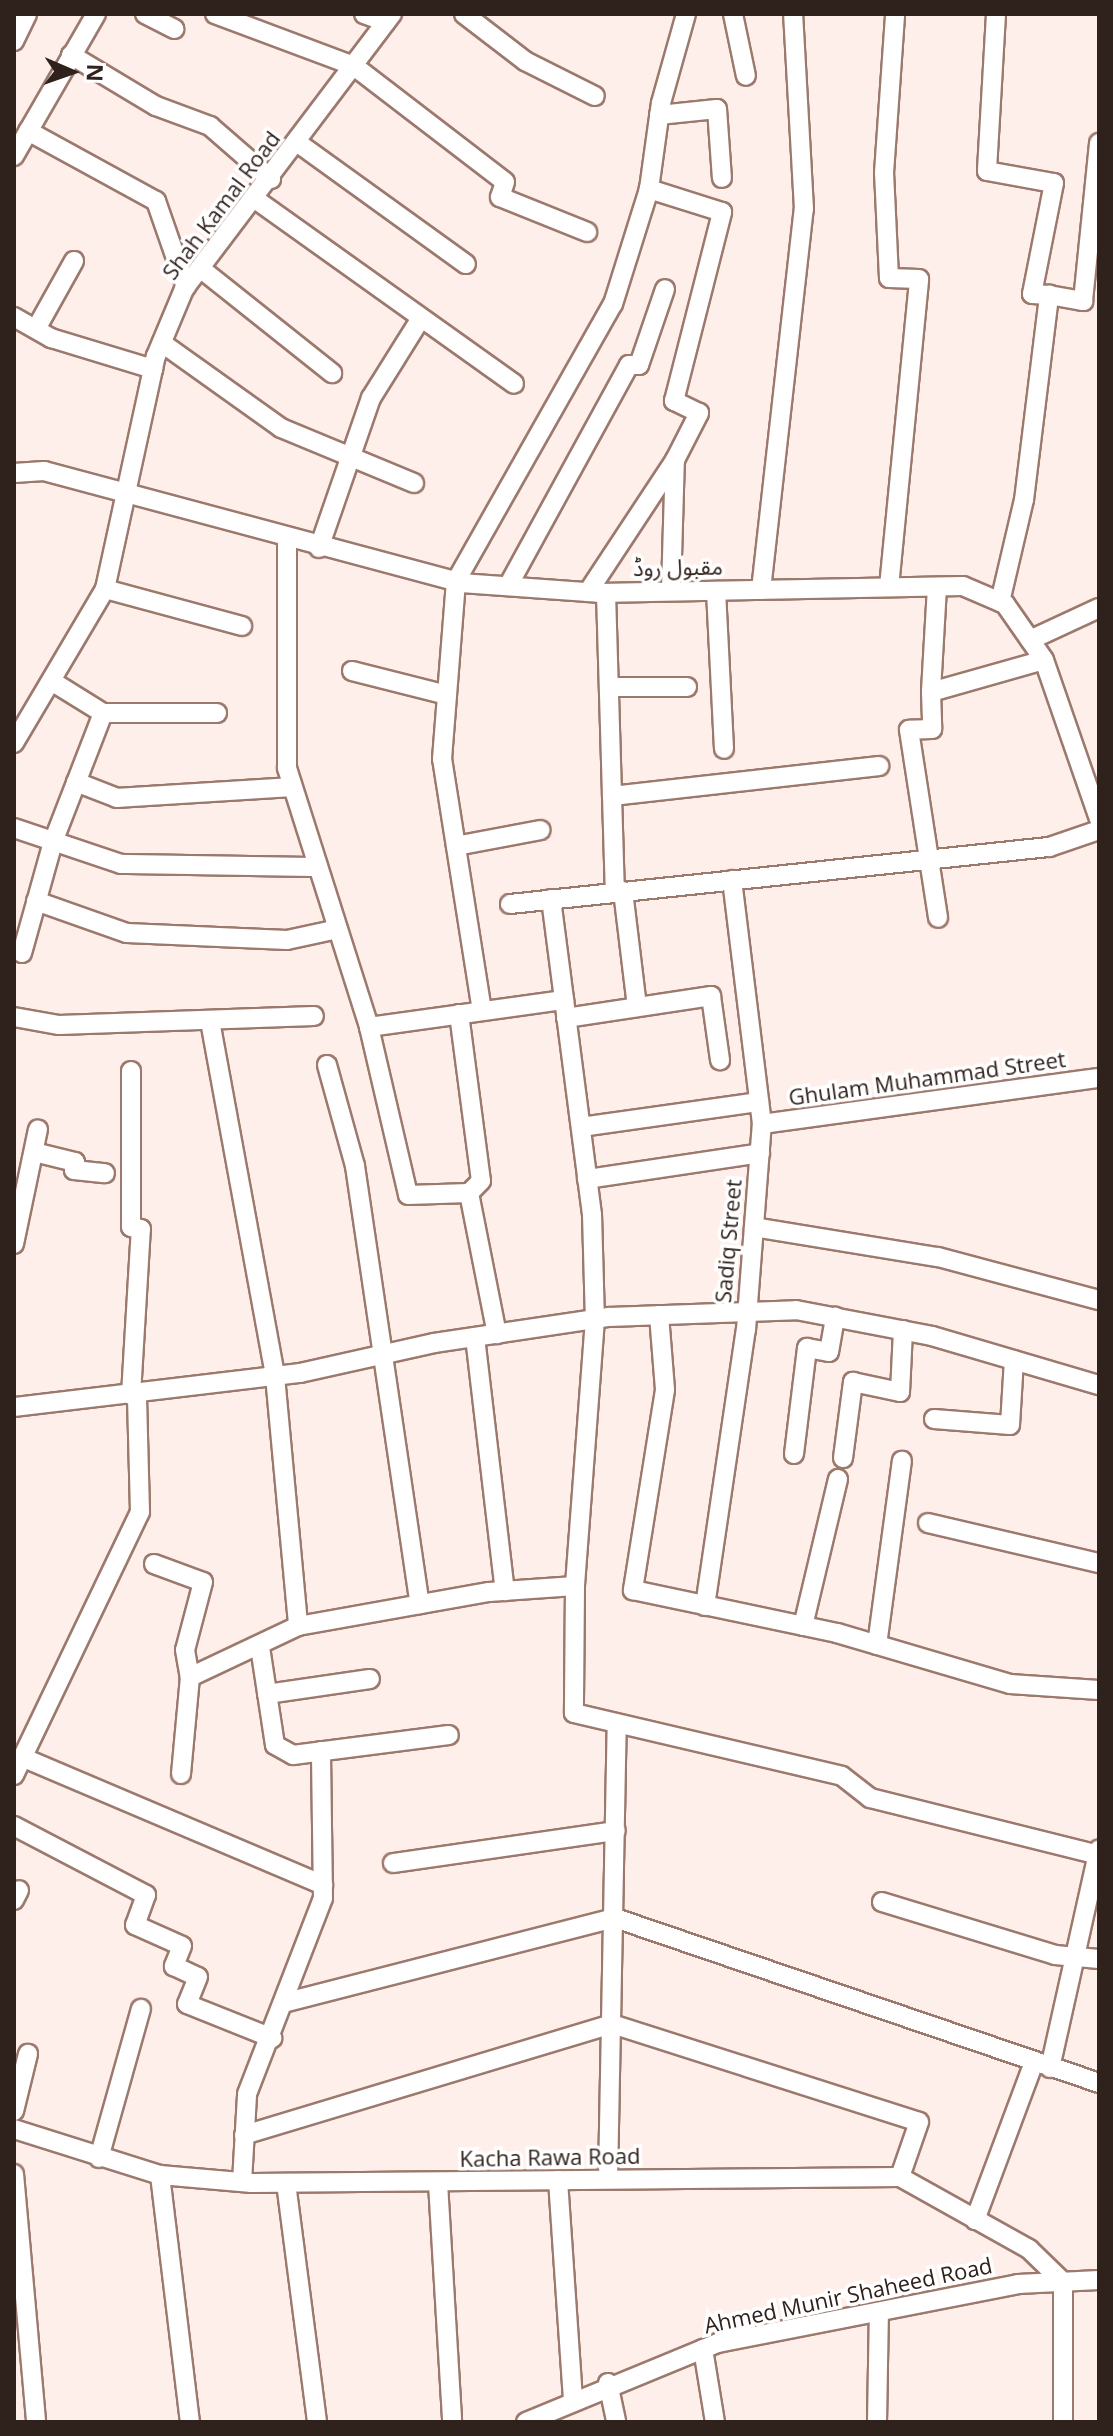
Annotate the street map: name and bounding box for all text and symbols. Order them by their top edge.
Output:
north arrow [32,32,112,112]
text: N [81,63,111,82]
street label: Shah Kamal Road [157,126,285,284]
street label: مقبول روڈ [633,553,723,581]
street label: Ghulam Muhammad Street [787,1045,1067,1111]
street label: Sadiq Street [709,1178,747,1304]
street label: Kacha Rawa Road [459,2142,641,2172]
street label: Ahmed Munir Shaheed Road [701,2252,995,2338]

